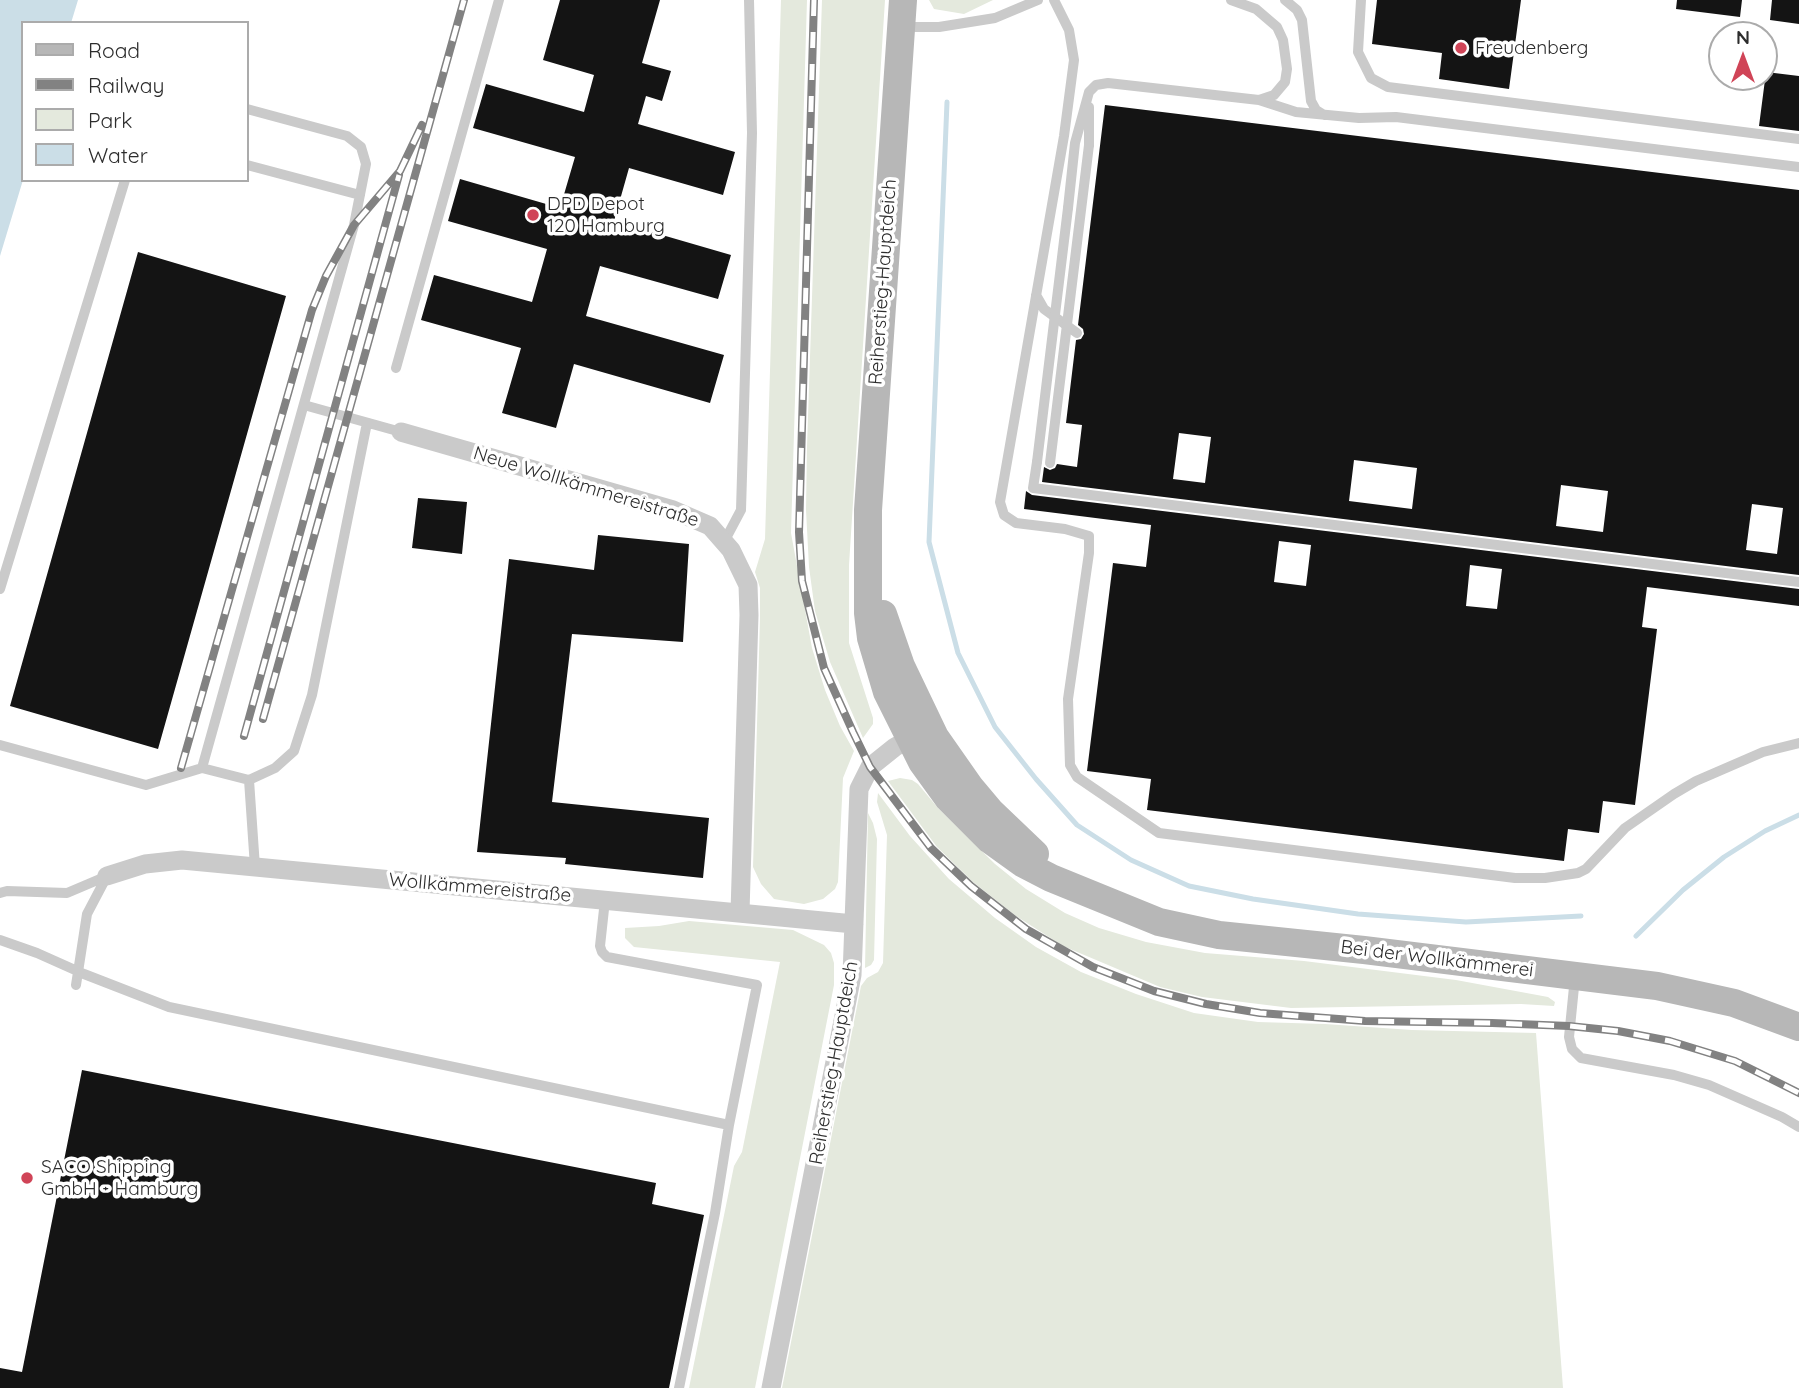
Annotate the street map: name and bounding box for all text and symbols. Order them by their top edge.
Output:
legend [21,21,248,182]
north arrow [1708,21,1778,91]
text: N [1736,25,1750,49]
text: Road [88,37,140,63]
place label: Freudenberg [1475,37,1588,59]
marker: Freudenberg [1453,40,1469,56]
text: Railway [88,72,164,98]
text: Park [88,107,132,133]
text: Water [88,142,148,168]
street label: Reiherstieg-Hauptdeich [864,178,902,386]
place label: DPD Depot 120 Hamburg [547,193,665,237]
marker: DPD Depot 120 Hamburg [525,207,541,223]
street label: Neue Wollkämmereistraße [471,442,701,532]
street label: Wollkämmereistraße [388,869,572,907]
street label: Bei der Wollkämmerei [1339,936,1535,982]
street label: Reiherstieg-Hauptdeich [805,959,863,1167]
place label: SACO Shipping GmbH - Hamburg [41,1156,198,1200]
marker: SACO Shipping GmbH - Hamburg [19,1170,35,1186]

